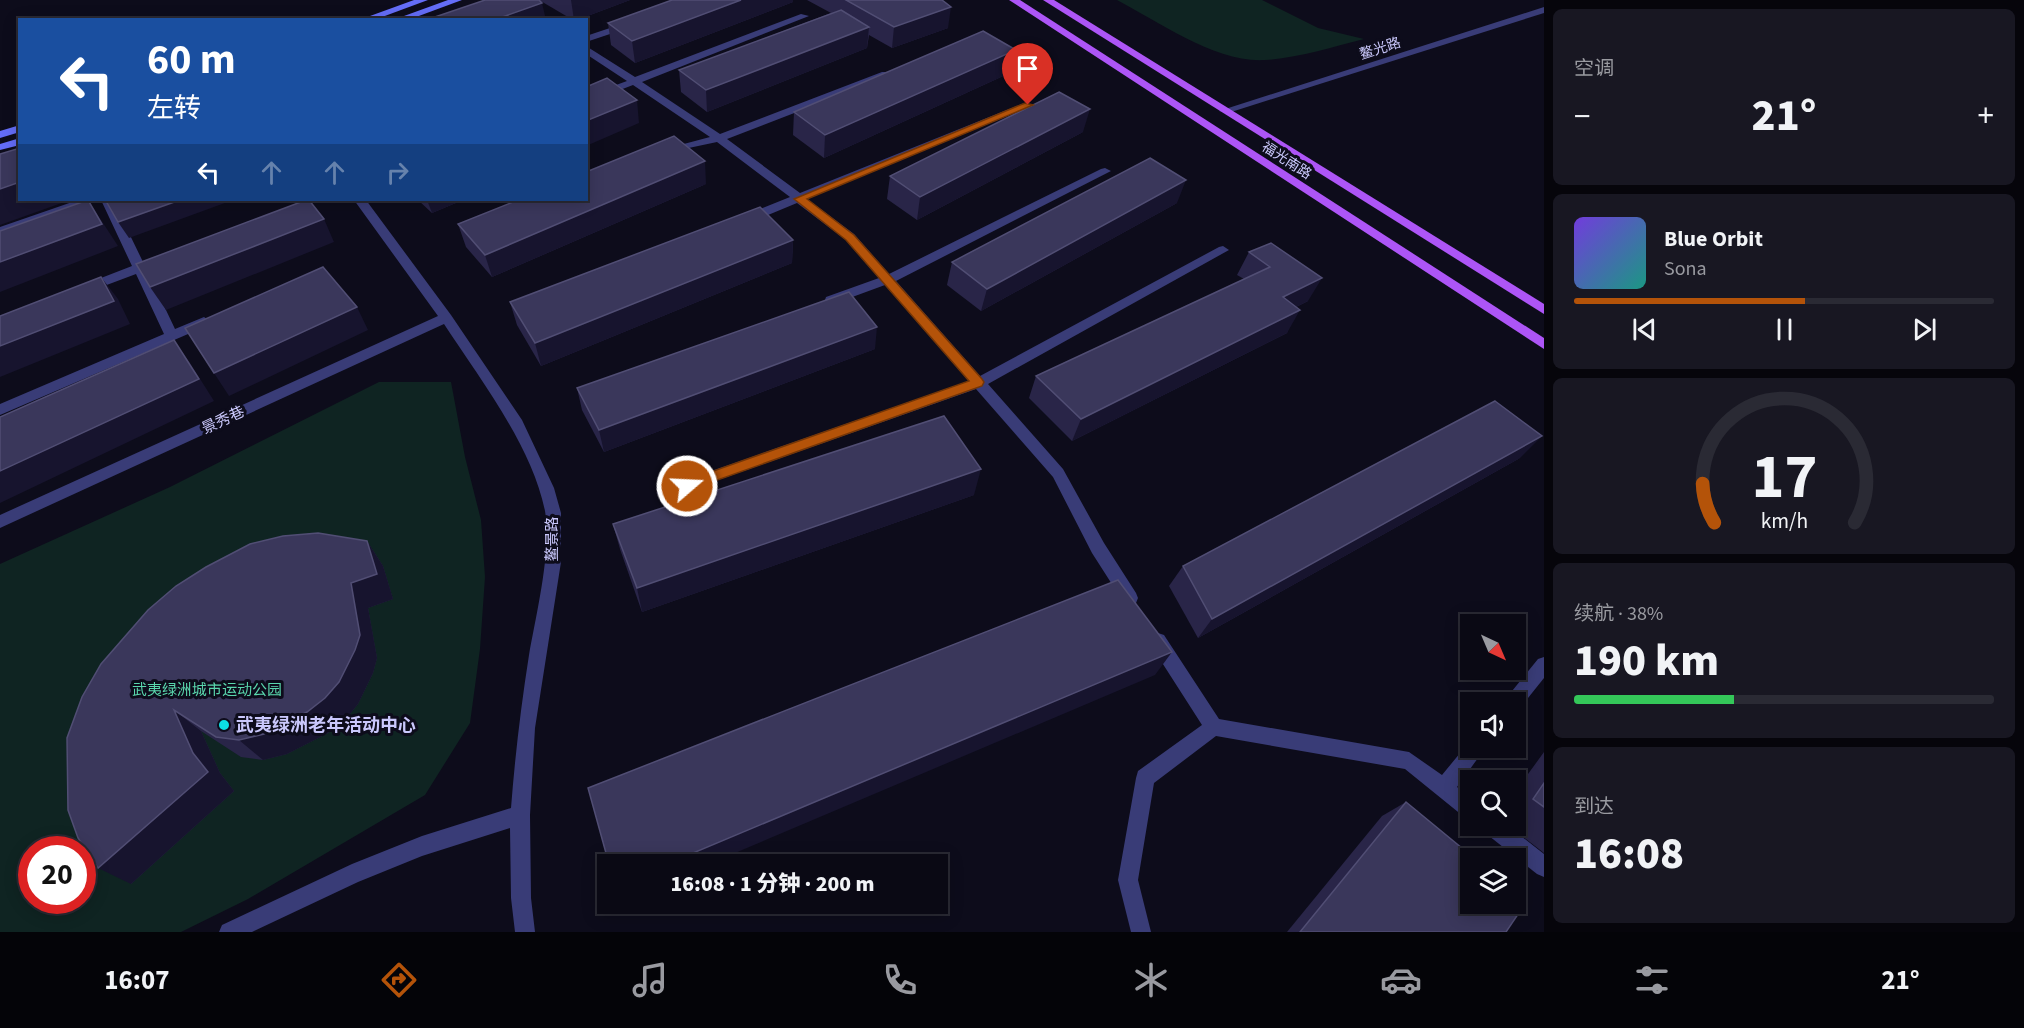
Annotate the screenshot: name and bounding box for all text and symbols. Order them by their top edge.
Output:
text: 60 m [147,30,236,90]
street label: 鳌光路 [1357,33,1403,65]
icon: left [48,42,126,120]
pin [1002,43,1053,105]
icon: arrive [1011,52,1044,85]
text: 空调 [1574,55,1614,83]
text: 21° [1752,84,1816,148]
text: 左转 [147,89,201,128]
text: − [1574,93,1590,140]
text: + [1978,93,1994,140]
street label: 福光南路 [1258,137,1315,184]
icon: left [192,156,225,189]
icon: ahead [255,156,288,189]
icon: ahead [318,156,351,189]
icon: right [381,156,414,189]
text: Blue Orbit [1664,223,1763,255]
text: Sona [1664,255,1707,283]
icon: previous [1628,313,1661,346]
icon: pause [1768,313,1801,346]
icon: next [1908,313,1941,346]
street label: 景秀巷 [198,401,248,439]
text: 17 [1751,433,1817,522]
position arrow [655,454,719,518]
text: km/h [1760,506,1808,537]
street label: 鳌景路 [542,516,563,562]
text: 续航 · 38% [1574,600,1663,628]
north arrow [1460,614,1526,680]
map controls [1460,614,1526,914]
text: 190 km [1574,629,1719,693]
park label: 武夷绿洲城市运动公园 [132,680,282,701]
button: sound [1460,692,1526,758]
place label: 武夷绿洲老年活动中心 [236,713,416,738]
marker: 武夷绿洲老年活动中心 [217,718,231,732]
button: search [1460,770,1526,836]
text: 到达 [1574,793,1614,821]
text: 16:08 [1574,822,1684,886]
speed limit sign: 20 [18,836,96,914]
button: layers [1460,848,1526,914]
text: 16:08 · 1 分钟 · 200 m [671,868,874,900]
icon: directions [378,959,420,1001]
icon: music [629,959,671,1001]
icon: phone [879,959,921,1001]
icon: climate [1130,959,1172,1001]
icon: car [1380,959,1422,1001]
icon: filters [1631,959,1673,1001]
text: 16:07 [104,961,169,1000]
text: 21° [1881,961,1920,1000]

